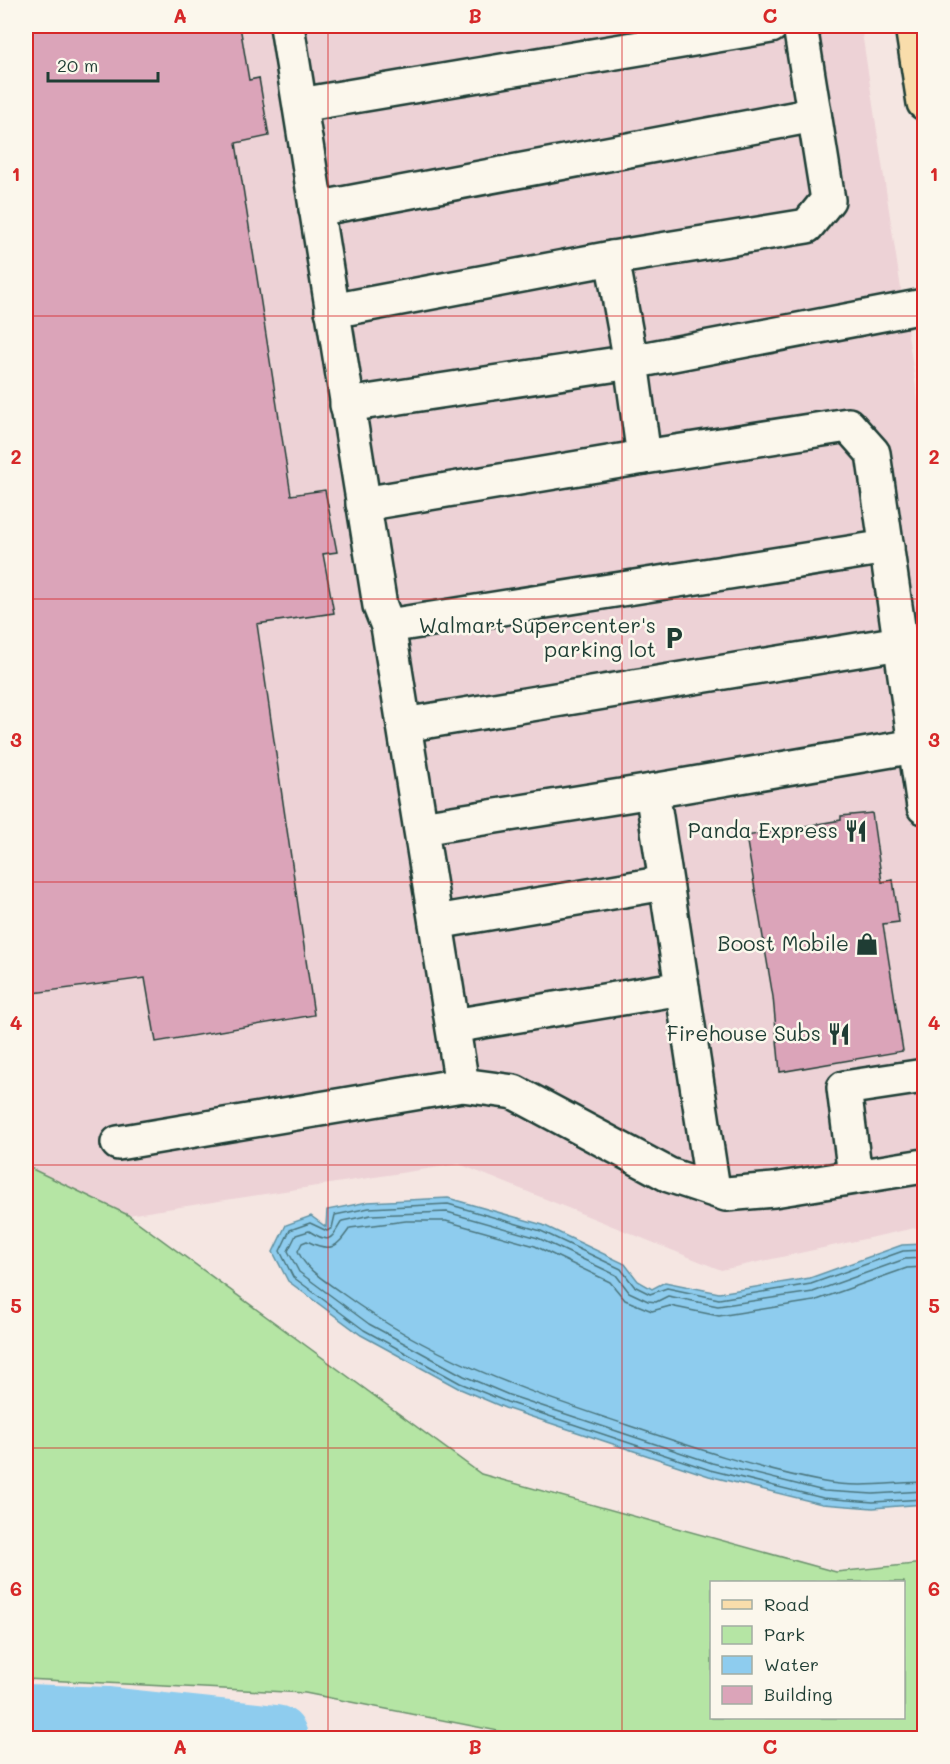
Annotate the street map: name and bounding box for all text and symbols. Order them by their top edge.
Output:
text: A [173,2,187,28]
text: B [468,2,482,28]
text: C [763,2,778,28]
scale bar [48,45,158,83]
text: 20 m [57,53,98,77]
text: 1 [12,160,20,186]
text: 1 [930,160,938,186]
text: 2 [10,443,22,469]
text: 2 [928,443,940,469]
place label: Walmart Supercenter's parking lot [418,611,656,662]
parking icon: Walmart Supercenter's parking lot [661,625,687,651]
text: 3 [10,726,22,752]
text: 3 [928,726,940,752]
place label: Panda Express [688,816,838,843]
restaurant icon: Panda Express [843,818,869,844]
place label: Boost Mobile [718,929,849,956]
shop icon: Boost Mobile [854,931,880,957]
text: 4 [10,1009,23,1035]
text: 4 [928,1009,941,1035]
place label: Firehouse Subs [667,1019,821,1046]
restaurant icon: Firehouse Subs [826,1021,852,1047]
text: 5 [10,1292,22,1318]
text: 5 [928,1292,940,1318]
text: 6 [10,1575,22,1601]
text: 6 [928,1575,940,1601]
legend [710,1581,905,1719]
text: Road [764,1592,809,1616]
text: Park [764,1622,805,1646]
text: Water [764,1652,819,1676]
text: Building [764,1682,832,1706]
text: A [173,1733,187,1759]
text: B [468,1733,482,1759]
text: C [763,1733,778,1759]

